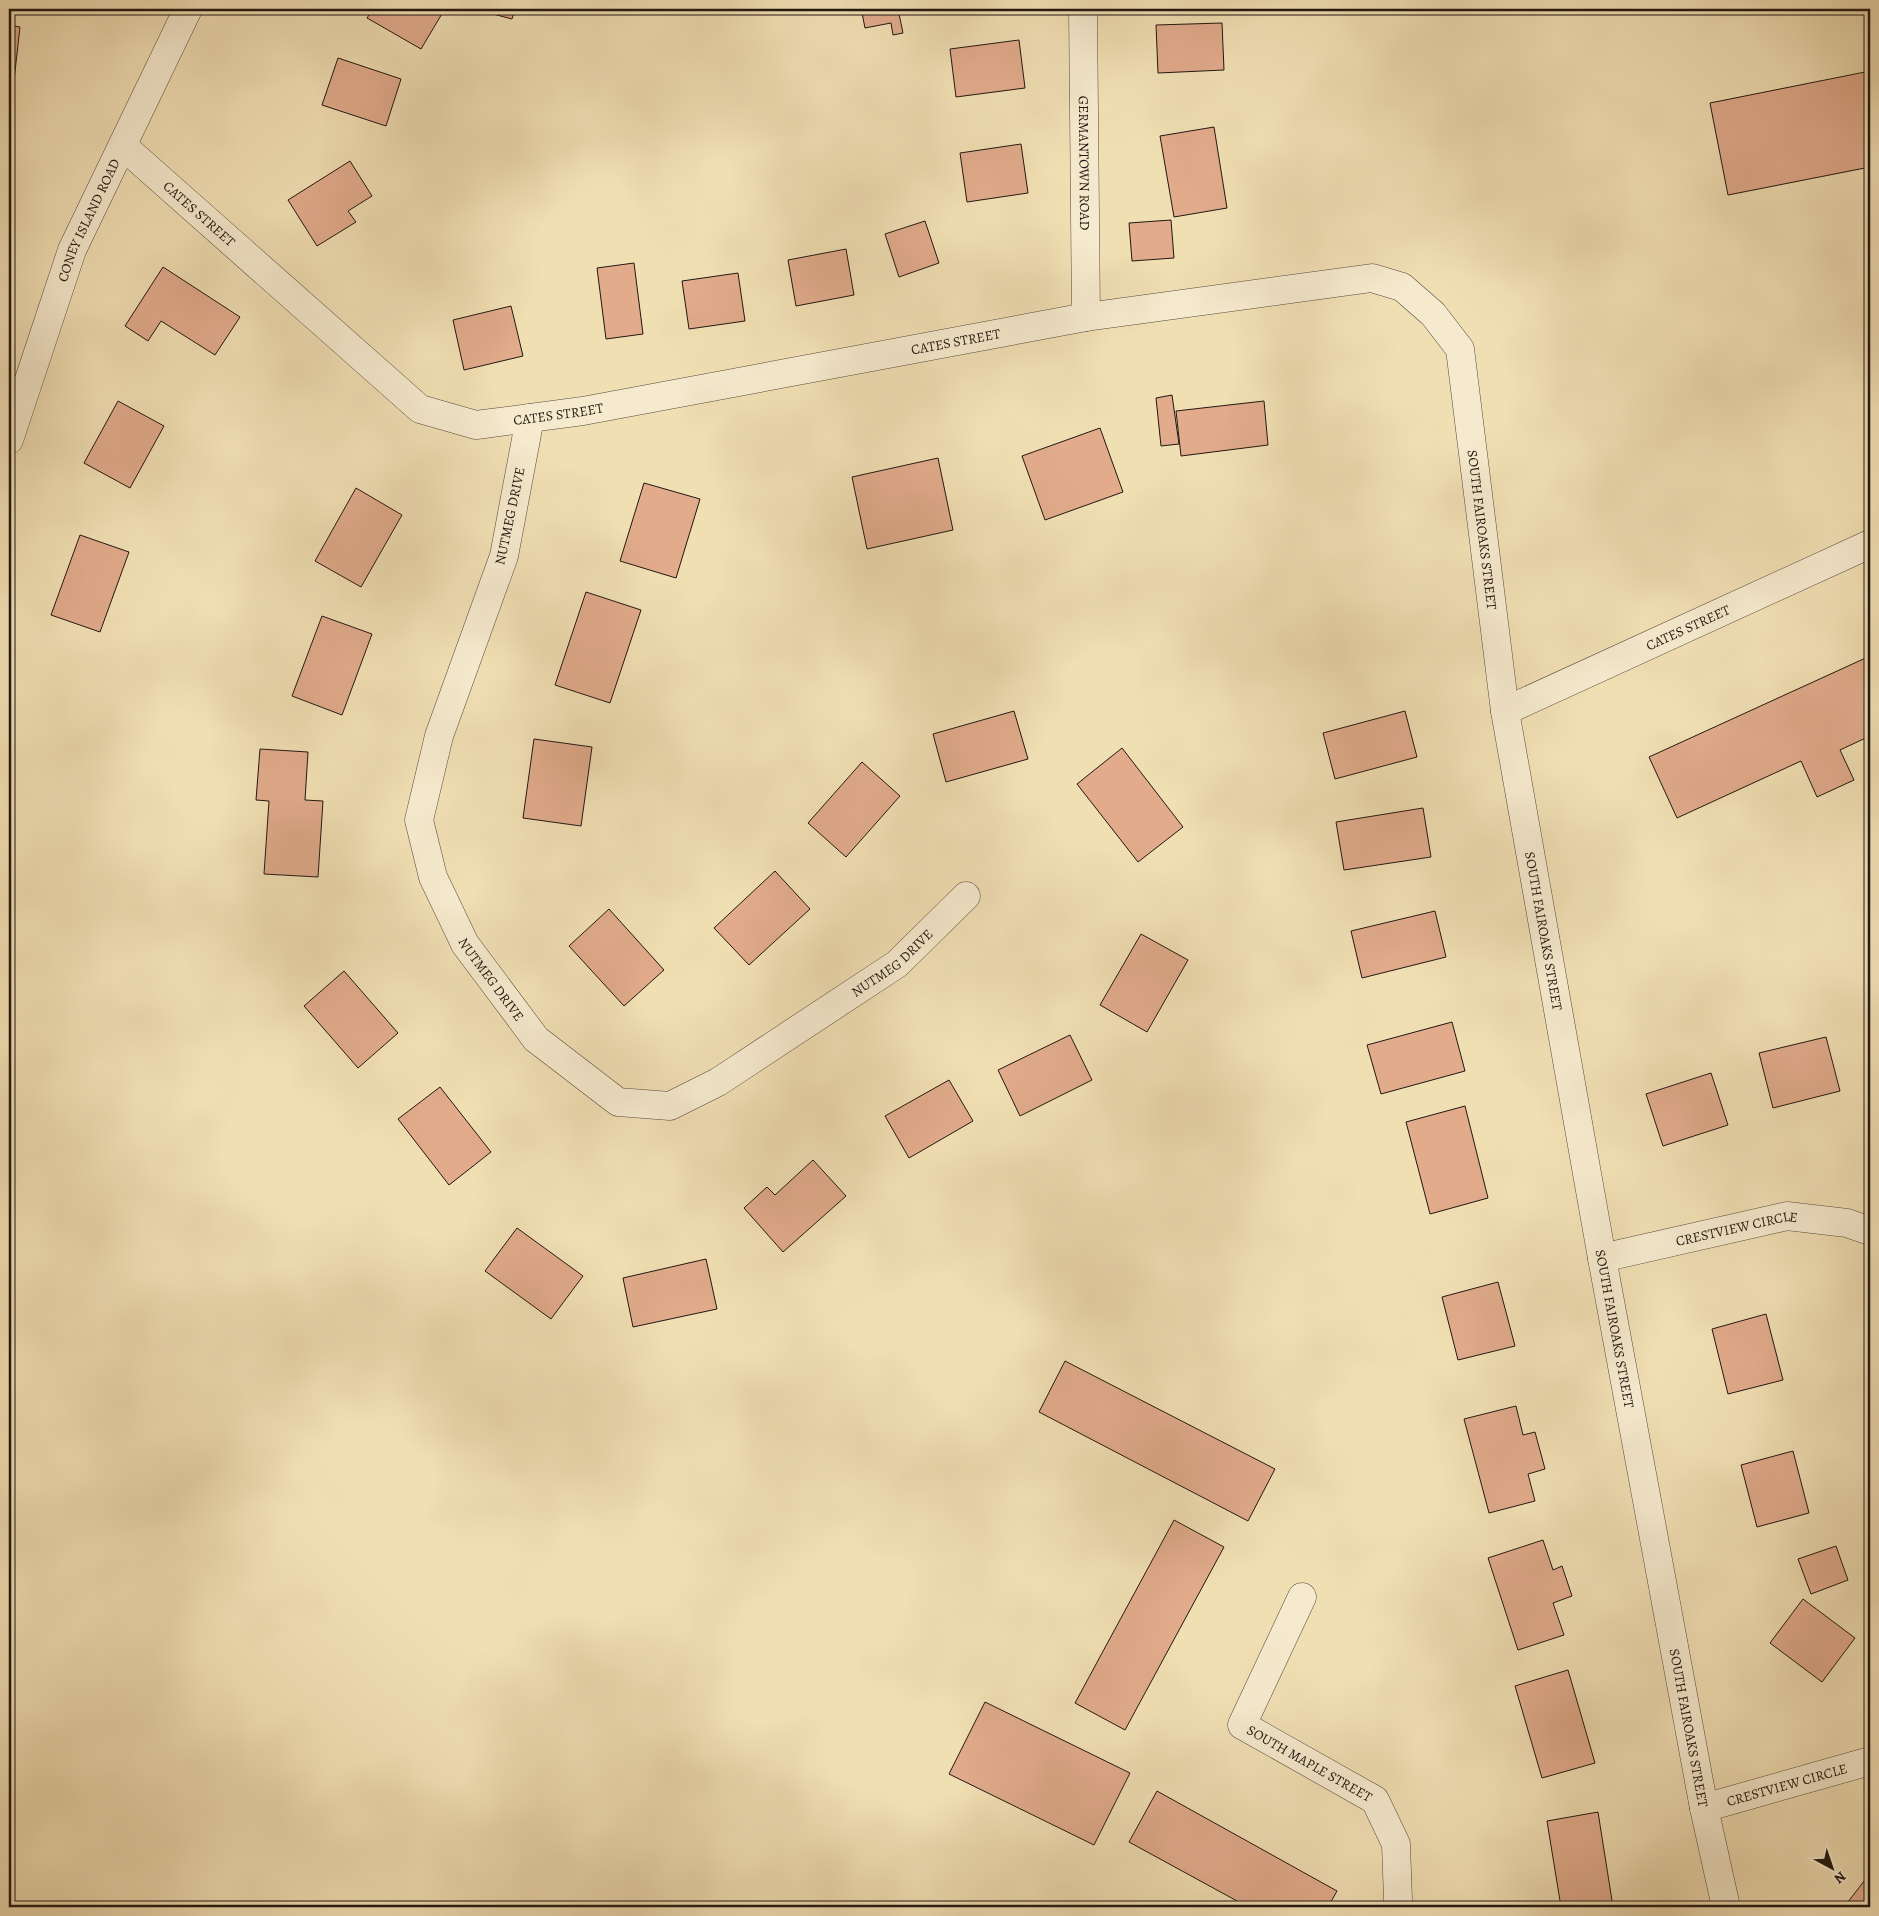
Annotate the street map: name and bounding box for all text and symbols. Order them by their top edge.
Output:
street label: GERMANTOWN ROAD [1074,96,1095,231]
street label: CONEY ISLAND ROAD [53,155,124,284]
street label: CATES STREET [159,176,240,251]
street label: CATES STREET [909,324,1002,359]
street label: CATES STREET [512,398,605,430]
street label: SOUTH FAIROAKS STREET [1463,449,1502,611]
street label: NUTMEG DRIVE [490,465,530,567]
street label: CATES STREET [1643,600,1733,655]
street label: SOUTH FAIROAKS STREET [1521,850,1567,1012]
street label: NUTMEG DRIVE [847,925,937,1001]
street label: NUTMEG DRIVE [454,935,529,1025]
street label: CRESTVIEW CIRCLE [1674,1206,1799,1250]
street label: SOUTH FAIROAKS STREET [1591,1248,1639,1410]
street label: SOUTH FAIROAKS STREET [1665,1647,1713,1809]
street label: SOUTH MAPLE STREET [1243,1720,1376,1806]
street label: CRESTVIEW CIRCLE [1724,1758,1849,1811]
north arrow [1806,1844,1856,1894]
text: N [1830,1867,1850,1888]

